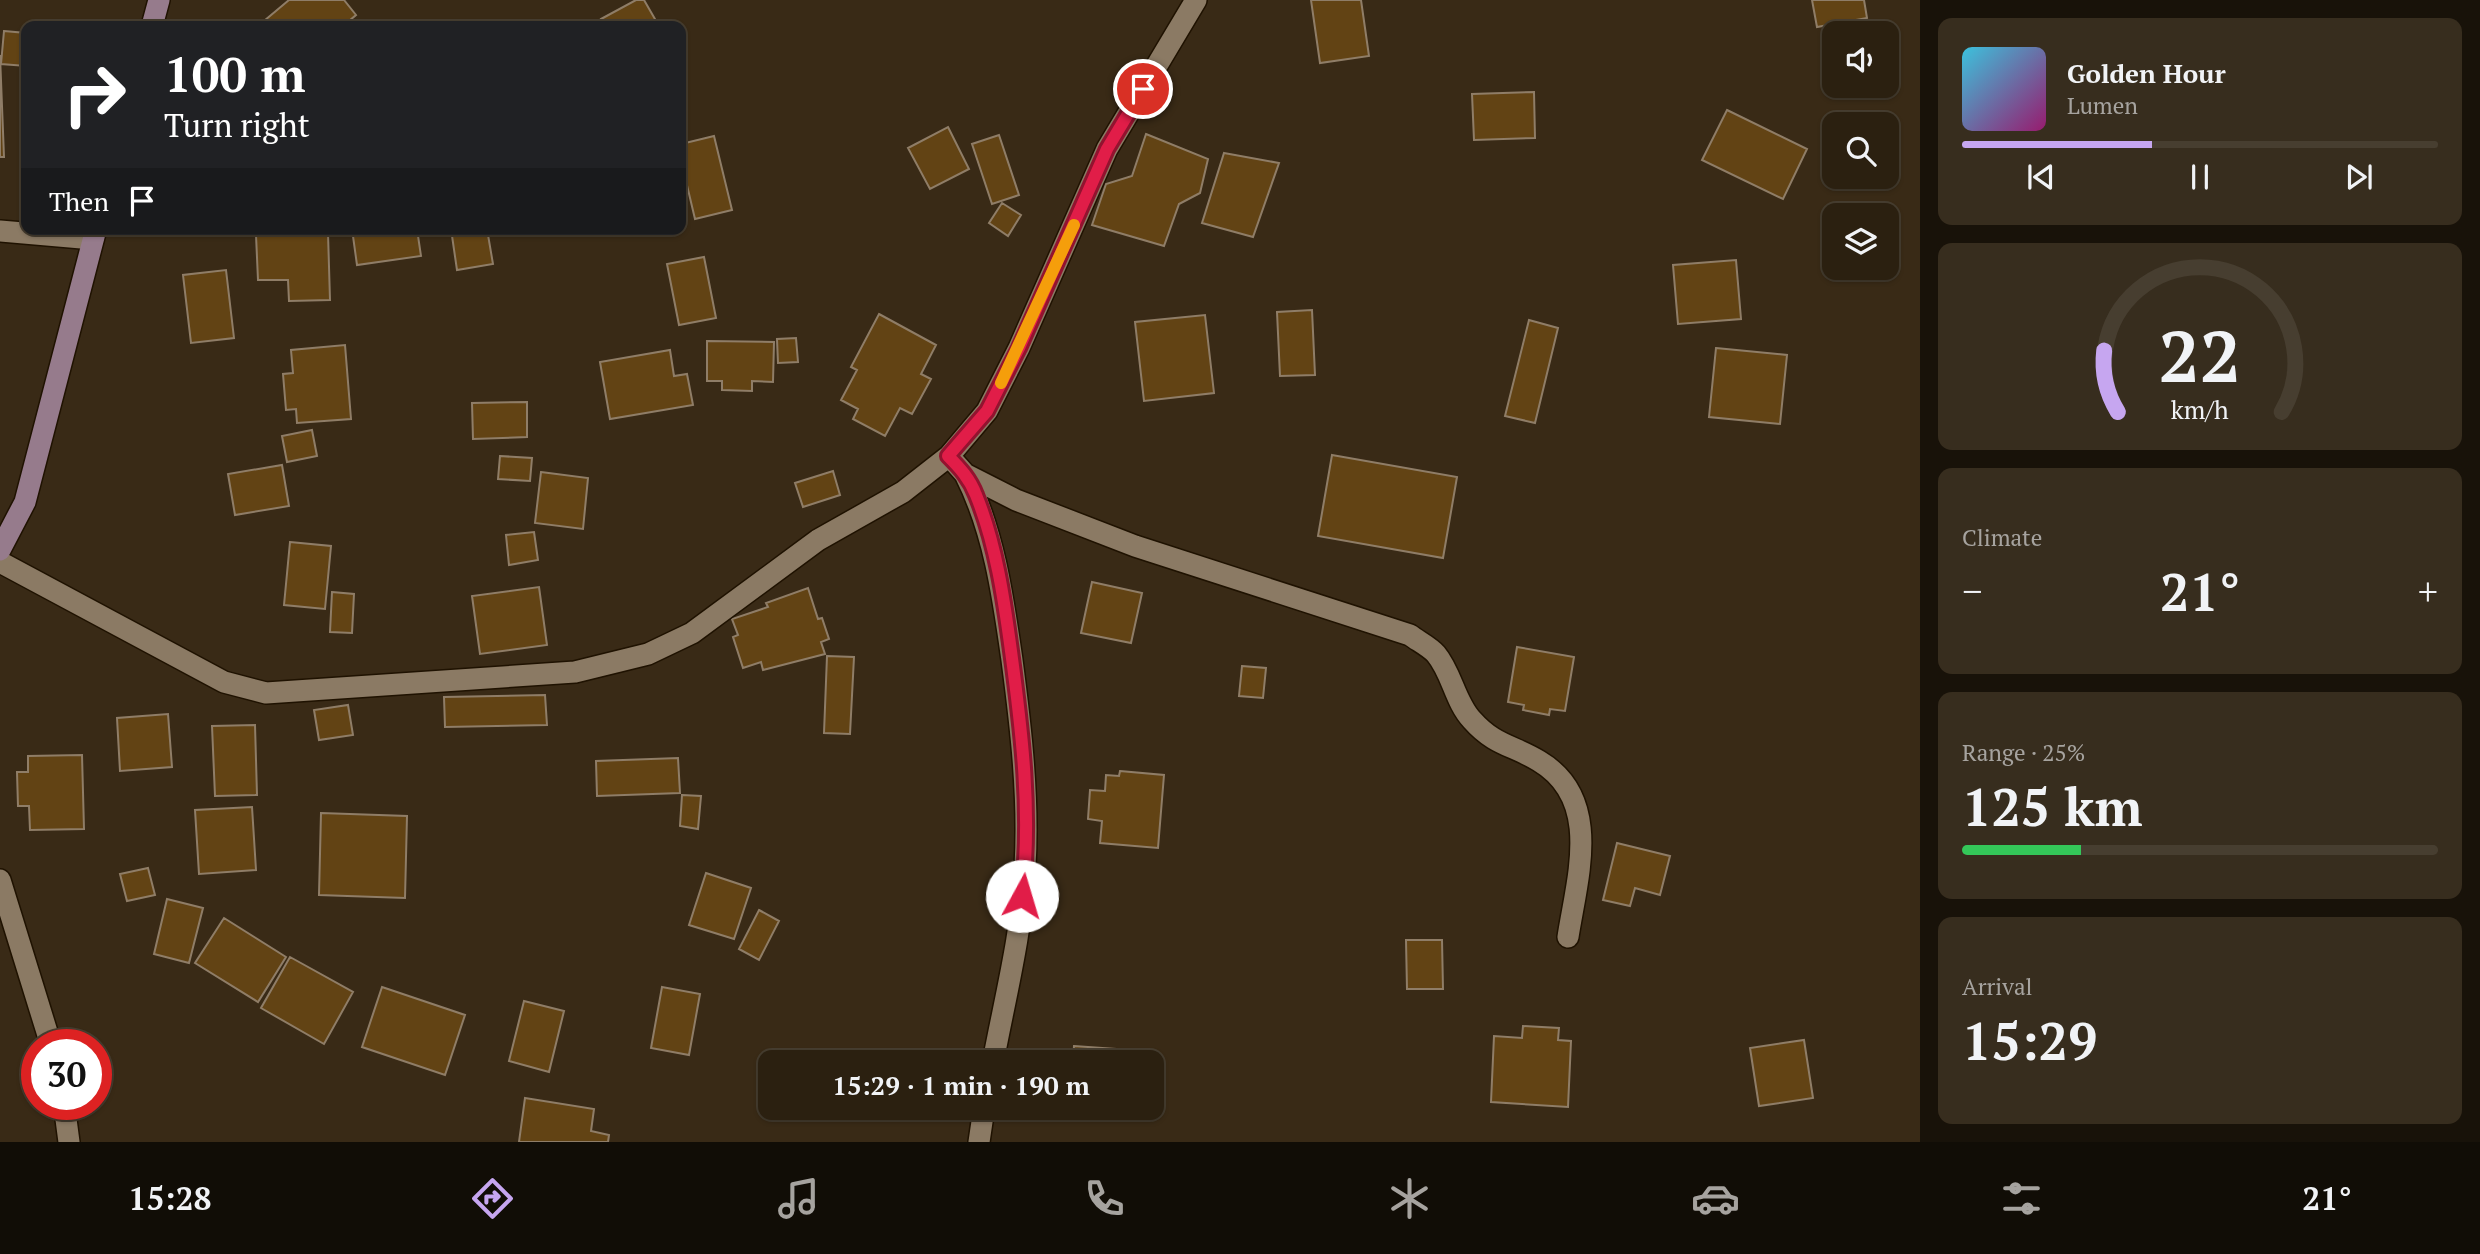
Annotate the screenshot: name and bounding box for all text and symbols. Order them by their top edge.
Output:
map controls [1822,21,1899,280]
button: sound [1822,21,1899,98]
text: 100 m [164,41,306,106]
icon: right [49,49,140,140]
text: Golden Hour [2067,56,2226,90]
pin [1113,59,1173,119]
icon: arrive [1124,70,1162,108]
text: Lumen [2067,90,2138,121]
text: Turn right [164,104,310,146]
button: search [1822,112,1899,189]
icon: previous [2022,158,2060,196]
icon: pause [2181,158,2219,196]
icon: next [2340,158,2378,196]
icon: arrive [123,182,161,220]
text: Then [49,184,109,218]
button: layers [1822,203,1899,280]
text: 22 [2159,307,2241,404]
text: km/h [2171,393,2229,426]
text: Climate [1962,522,2042,553]
text: 21° [2160,557,2240,626]
text: − [1962,566,1982,616]
text: + [2418,566,2438,616]
text: Range · 25% [1962,737,2085,768]
text: 125 km [1962,772,2143,841]
position arrow [985,859,1059,933]
text: Arrival [1962,971,2033,1002]
text: 15:29 [1962,1006,2097,1075]
speed limit sign: 30 [21,1029,112,1120]
text: 15:29 · 1 min · 190 m [832,1068,1090,1102]
icon: directions [468,1174,517,1223]
icon: music [774,1174,823,1223]
icon: phone [1080,1174,1129,1223]
icon: climate [1385,1174,1434,1223]
icon: car [1691,1174,1740,1223]
icon: filters [1997,1174,2046,1223]
text: 15:28 [128,1177,212,1219]
text: 21° [2302,1177,2352,1219]

